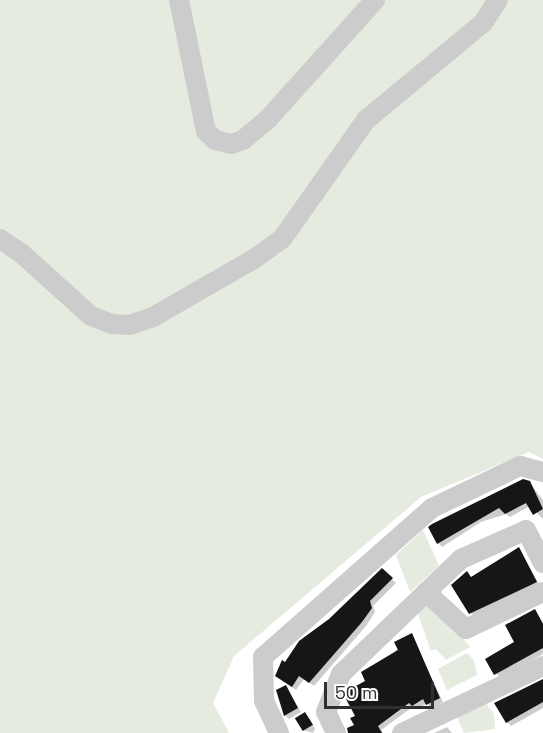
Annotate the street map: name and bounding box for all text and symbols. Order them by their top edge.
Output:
scale bar [327,670,436,708]
text: 50 m [335,681,377,704]

